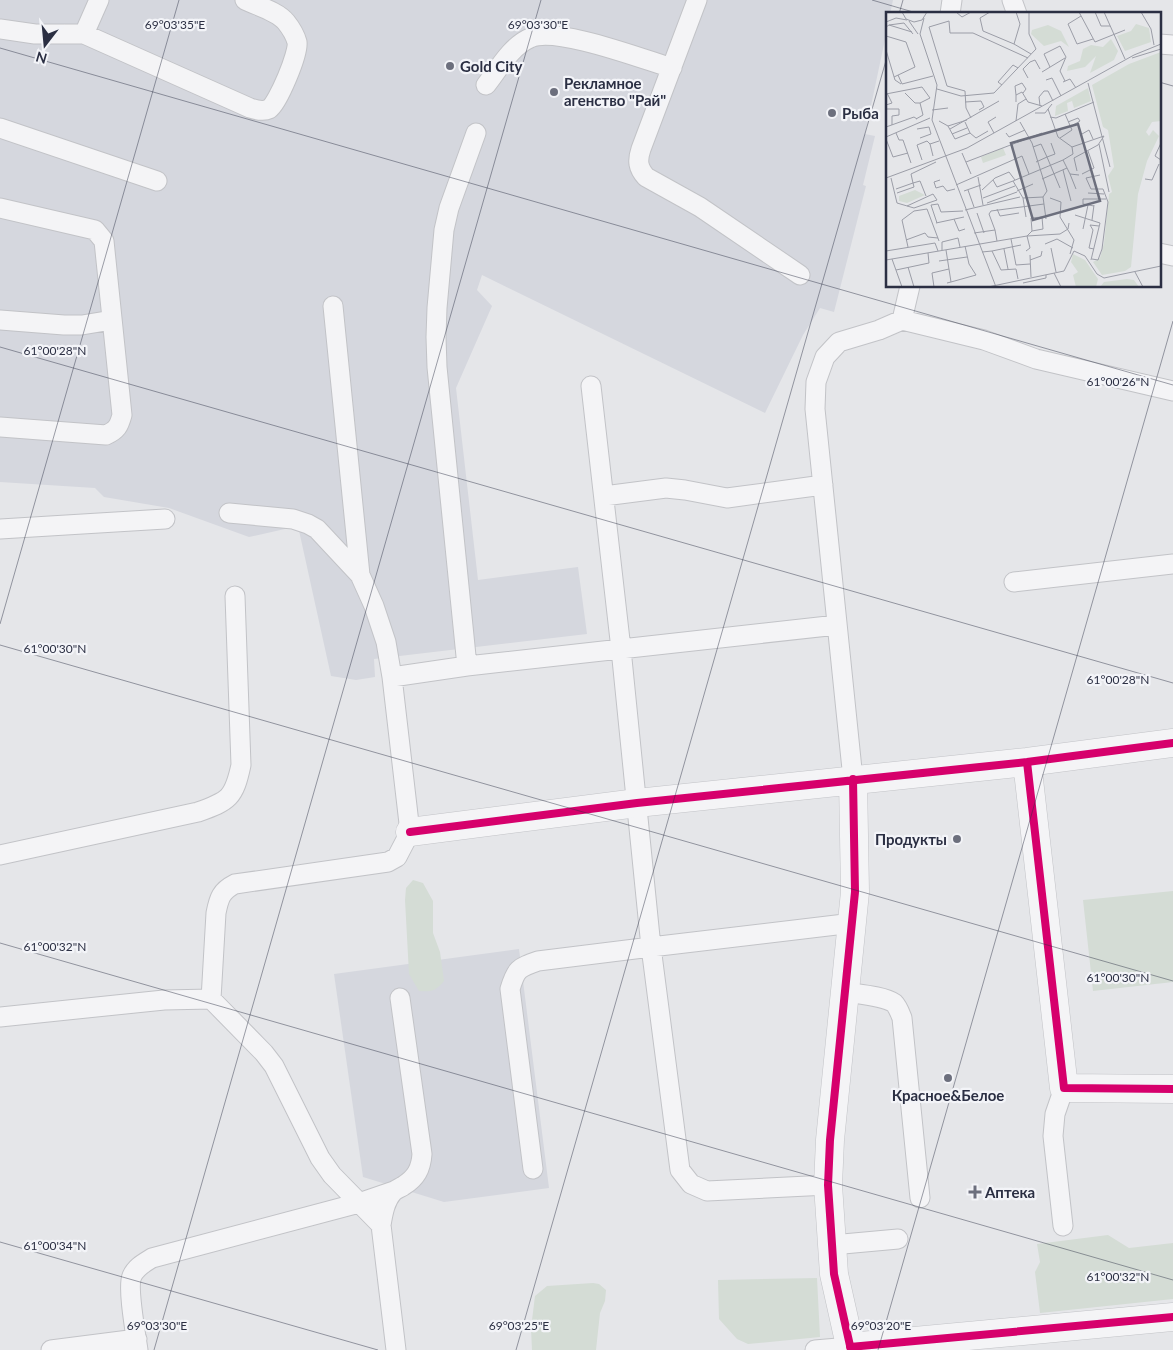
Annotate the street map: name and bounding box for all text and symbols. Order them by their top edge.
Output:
inset map [886,12,1160,288]
text: 69°03'35"E [145,17,205,32]
text: 69°03'30"E [508,17,568,32]
north arrow [20,20,70,70]
text: N [34,48,49,68]
place label: Gold City [460,57,523,75]
marker: Gold City [444,60,456,72]
place label: Рекламное агенство "Рай" [564,74,666,109]
marker: Рекламное агенство "Рай" [548,86,560,98]
place label: Рыба [842,104,879,122]
marker: Рыба [826,107,838,119]
text: 61°00'28"N [24,343,86,358]
text: 61°00'26"N [1087,374,1149,389]
text: 61°00'30"N [24,641,86,656]
text: 61°00'28"N [1087,672,1149,687]
place label: Продукты [875,830,947,848]
marker: Продукты [951,833,963,845]
text: 61°00'32"N [24,939,86,954]
text: 61°00'30"N [1087,970,1149,985]
marker: Красное&Белое [942,1072,954,1084]
place label: Красное&Белое [892,1086,1004,1104]
place label: Аптека [984,1183,1035,1201]
marker: Аптека [969,1186,981,1198]
text: 61°00'34"N [24,1238,86,1253]
text: 61°00'32"N [1087,1269,1149,1284]
text: 69°03'30"E [127,1318,187,1333]
text: 69°03'25"E [489,1318,549,1333]
text: 69°03'20"E [851,1318,911,1333]

